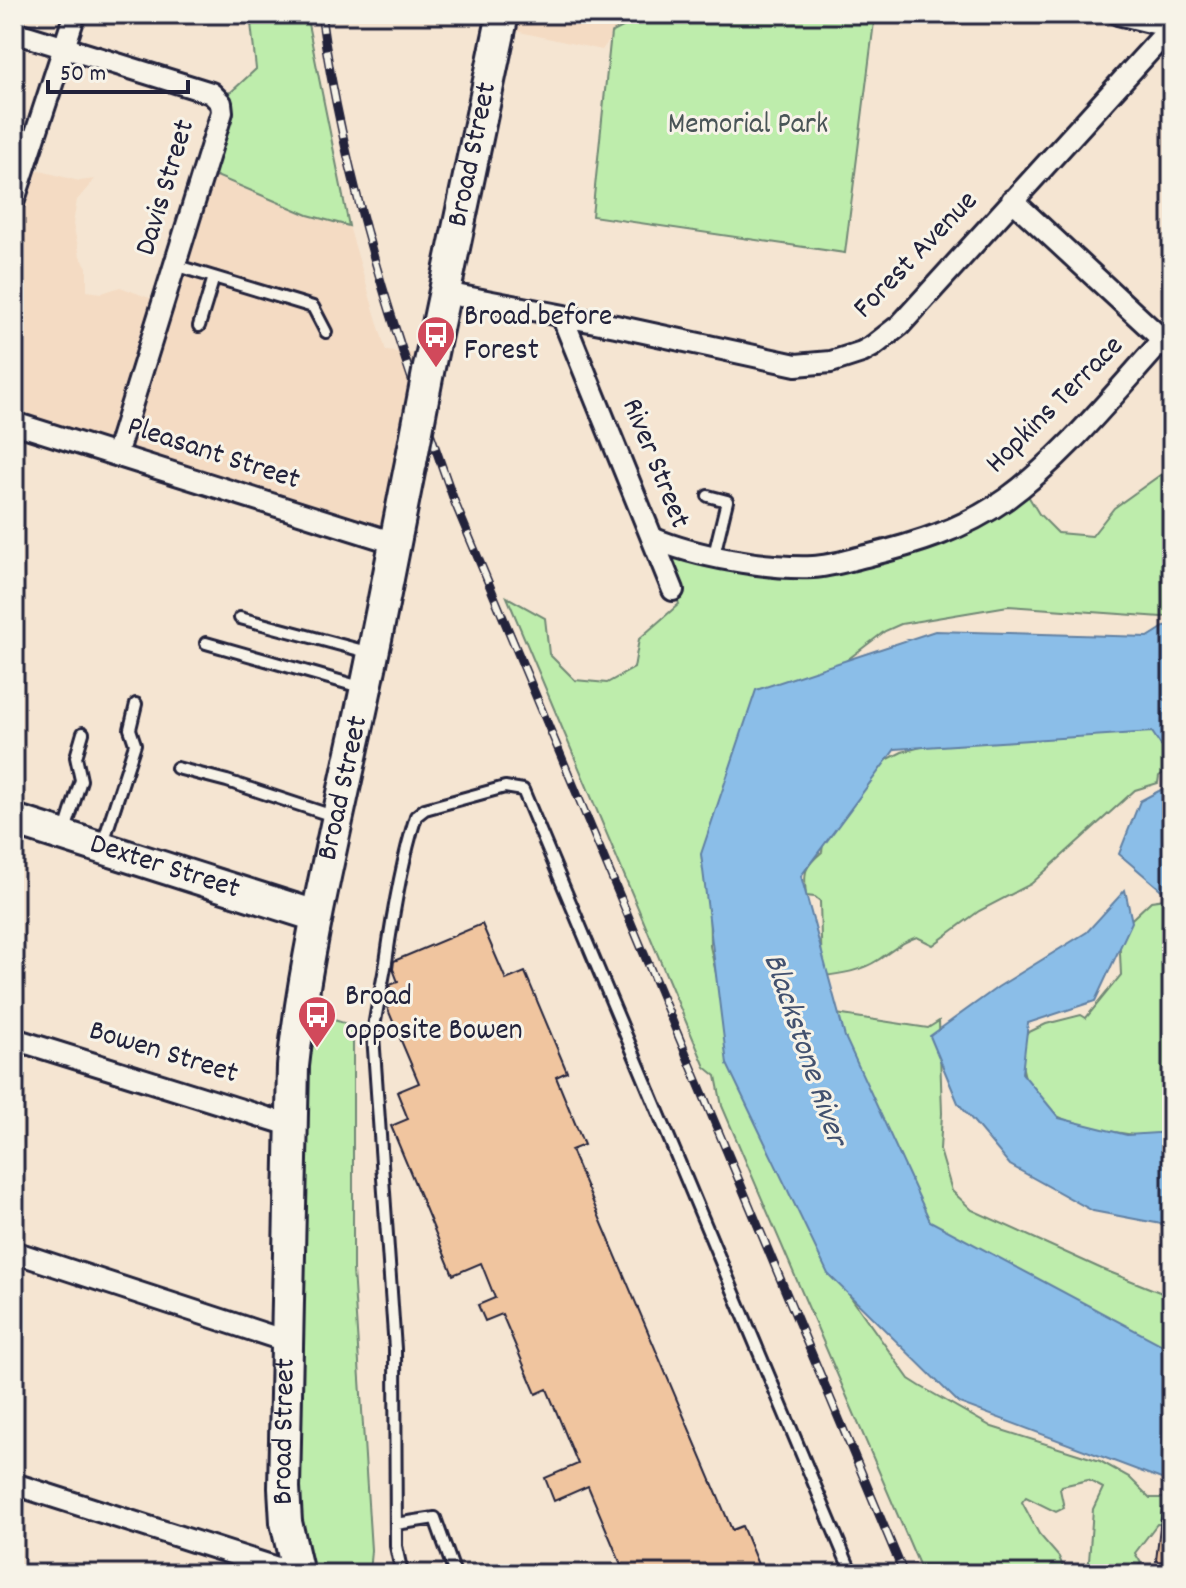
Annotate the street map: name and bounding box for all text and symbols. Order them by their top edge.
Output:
scale bar [48,44,188,94]
text: 50 m [60,58,106,92]
street label: Broad Street [437,79,510,231]
park label: Memorial Park [668,105,828,148]
street label: Davis Street [126,115,208,261]
street label: Forest Avenue [845,182,989,330]
place label: Broad before Forest [464,297,612,374]
bus stop icon: Broad before Forest [415,314,457,369]
street label: Hopkins Terrace [977,327,1135,485]
street label: River Street [608,393,700,535]
street label: Pleasant Street [121,407,305,503]
street label: Broad Street [307,712,381,865]
street label: Dexter Street [84,824,245,912]
water label: Blackstone River [749,948,858,1155]
place label: Broad opposite Bowen [345,977,523,1054]
bus stop icon: Broad opposite Bowen [296,994,338,1049]
street label: Bowen Street [83,1011,243,1097]
street label: Broad Street [262,1358,308,1506]

